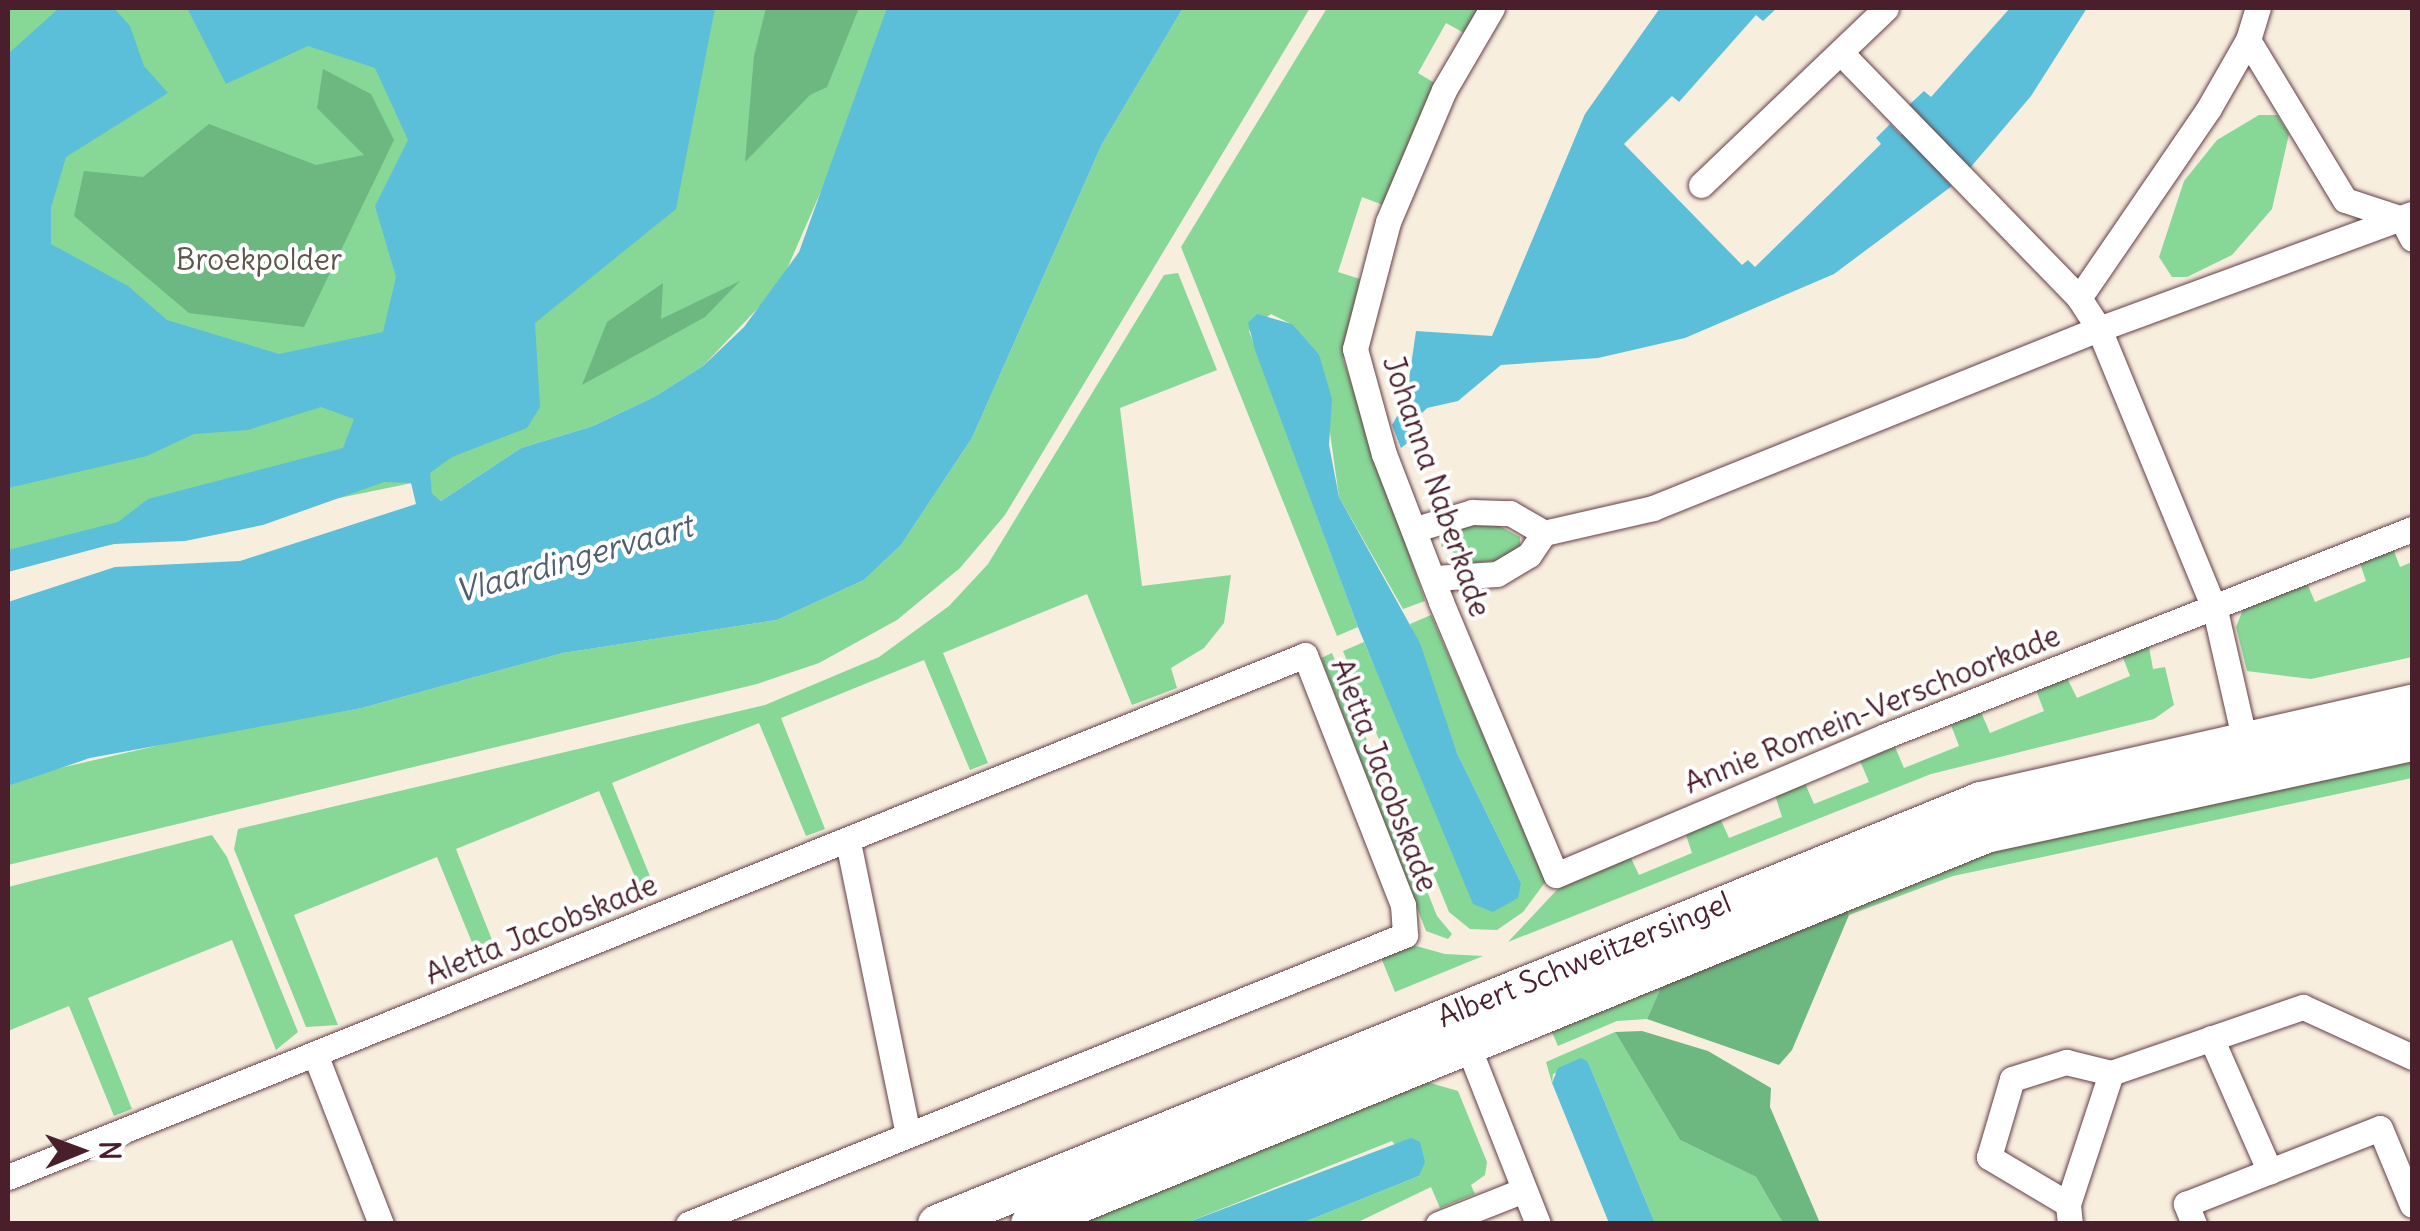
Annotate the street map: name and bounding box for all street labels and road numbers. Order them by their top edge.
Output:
street label: Johanna Naberkade [1375,351,1499,621]
street label: Annie Romein-Verschoorkade [1679,617,2065,801]
street label: Aletta Jacobskade [1324,653,1446,897]
street label: Aletta Jacobskade [420,866,662,992]
street label: Albert Schweitzersingel [1432,884,1736,1034]

